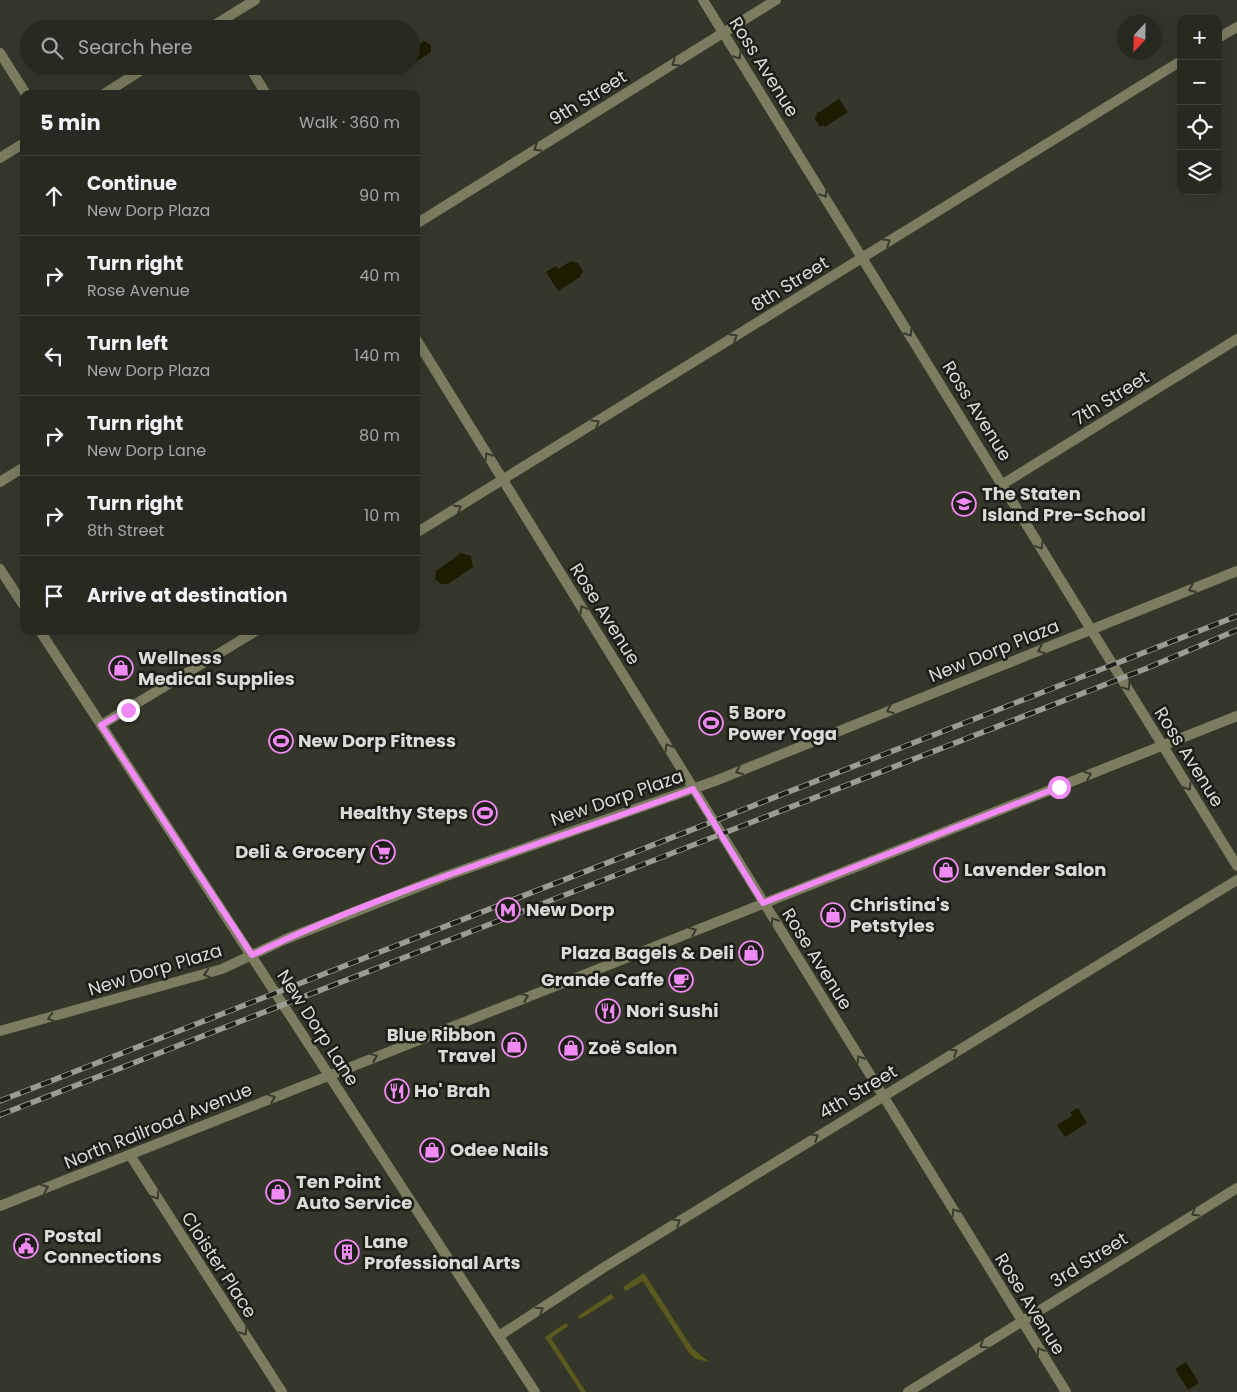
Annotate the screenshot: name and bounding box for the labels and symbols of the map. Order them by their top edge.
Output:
street label: Ross Avenue [724,12,805,122]
north arrow [1117,15,1162,60]
one-way arrow [732,51,741,60]
one-way arrow [672,56,681,66]
street label: 9th Street [544,64,631,131]
one-way arrow [534,142,543,152]
one-way arrow [817,189,827,198]
one-way arrow [882,239,891,249]
street label: 8th Street [746,250,833,317]
one-way arrow [903,327,913,336]
one-way arrow [729,334,738,344]
street label: Ross Avenue [937,356,1018,466]
street label: 7th Street [1068,364,1154,431]
one-way arrow [591,419,600,429]
one-way arrow [485,452,495,461]
place label: The Staten Island Pre-School [982,481,1146,527]
school or university icon: The Staten Island Pre-School [951,491,977,517]
one-way arrow [452,505,461,515]
one-way arrow [1033,540,1043,549]
street label: Rose Avenue [564,558,647,669]
one-way arrow [1188,583,1197,594]
one-way arrow [579,605,589,614]
street label: New Dorp Plaza [925,613,1063,688]
one-way arrow [1037,644,1046,654]
place label: Wellness Medical Supplies [138,645,295,691]
shop icon: Wellness Medical Supplies [108,655,134,681]
one-way arrow [1120,682,1130,691]
route end [117,699,140,722]
place label: 5 Boro Power Yoga [728,700,837,746]
street label: Ross Avenue [1149,702,1230,812]
one-way arrow [886,704,895,714]
sports icon: 5 Boro Power Yoga [698,710,724,736]
sports icon: New Dorp Fitness [268,728,294,754]
place label: New Dorp Fitness [298,728,456,753]
one-way arrow [664,744,674,753]
street label: New Dorp Plaza [547,763,686,832]
one-way arrow [736,765,744,775]
one-way arrow [1083,771,1092,781]
route start [1048,776,1071,799]
one-way arrow [1182,782,1192,791]
place label: Healthy Steps [340,800,468,825]
sports icon: Healthy Steps [472,800,498,826]
place label: Deli & Grocery [235,839,367,864]
supermarket icon: Deli & Grocery [370,839,396,865]
shop icon: Lavender Salon [933,857,959,883]
place label: Lavender Salon [964,857,1106,882]
place label: Christina's Petstyles [850,892,950,938]
metro station icon: New Dorp [495,897,521,923]
place label: New Dorp [526,897,615,922]
shop icon: Christina's Petstyles [820,902,846,928]
street label: Rose Avenue [776,903,859,1014]
one-way arrow [771,918,781,927]
one-way arrow [688,927,696,937]
street label: New Dorp Plaza [85,937,225,1002]
place label: Plaza Bagels & Deli [561,940,734,965]
shop icon: Plaza Bagels & Deli [738,940,764,966]
street label: New Dorp Lane [271,965,365,1091]
place label: Grande Caffe [541,967,664,992]
cafe icon: Grande Caffe [668,967,694,993]
one-way arrow [203,968,211,978]
one-way arrow [521,993,529,1003]
restaurant icon: Nori Sushi [595,998,621,1024]
place label: Nori Sushi [626,998,719,1023]
one-way arrow [47,1013,55,1023]
place label: Blue Ribbon Travel [387,1022,496,1068]
shop icon: Blue Ribbon Travel [501,1032,527,1058]
shop icon: Zoë Salon [558,1035,584,1061]
place label: Zoë Salon [588,1035,677,1060]
one-way arrow [948,1049,957,1059]
one-way arrow [370,1053,378,1063]
one-way arrow [857,1056,866,1065]
street label: 4th Street [814,1058,901,1125]
street label: North Railroad Avenue [60,1076,256,1175]
restaurant icon: Ho' Brah [384,1078,410,1104]
place label: Ho' Brah [414,1078,490,1103]
one-way arrow [267,1094,276,1104]
one-way arrow [810,1134,819,1144]
shop icon: Odee Nails [419,1137,445,1163]
place label: Odee Nails [450,1137,549,1162]
place label: Ten Point Auto Service [296,1169,412,1215]
shop icon: Ten Point Auto Service [265,1179,291,1205]
one-way arrow [40,1184,49,1195]
one-way arrow [150,1190,159,1199]
street label: Cloister Place [176,1207,263,1323]
one-way arrow [1192,1207,1201,1217]
one-way arrow [951,1209,961,1218]
one-way arrow [671,1219,680,1229]
place label: Postal Connections [44,1223,162,1269]
street label: 3rd Street [1045,1226,1132,1293]
place label: Lane Professional Arts [364,1229,521,1275]
public building icon: Postal Connections [13,1233,39,1259]
building icon: Lane Professional Arts [334,1239,360,1265]
street label: Rose Avenue [989,1248,1072,1359]
one-way arrow [534,1306,543,1316]
one-way arrow [238,1327,247,1336]
one-way arrow [979,1338,988,1348]
one-way arrow [1037,1347,1046,1356]

